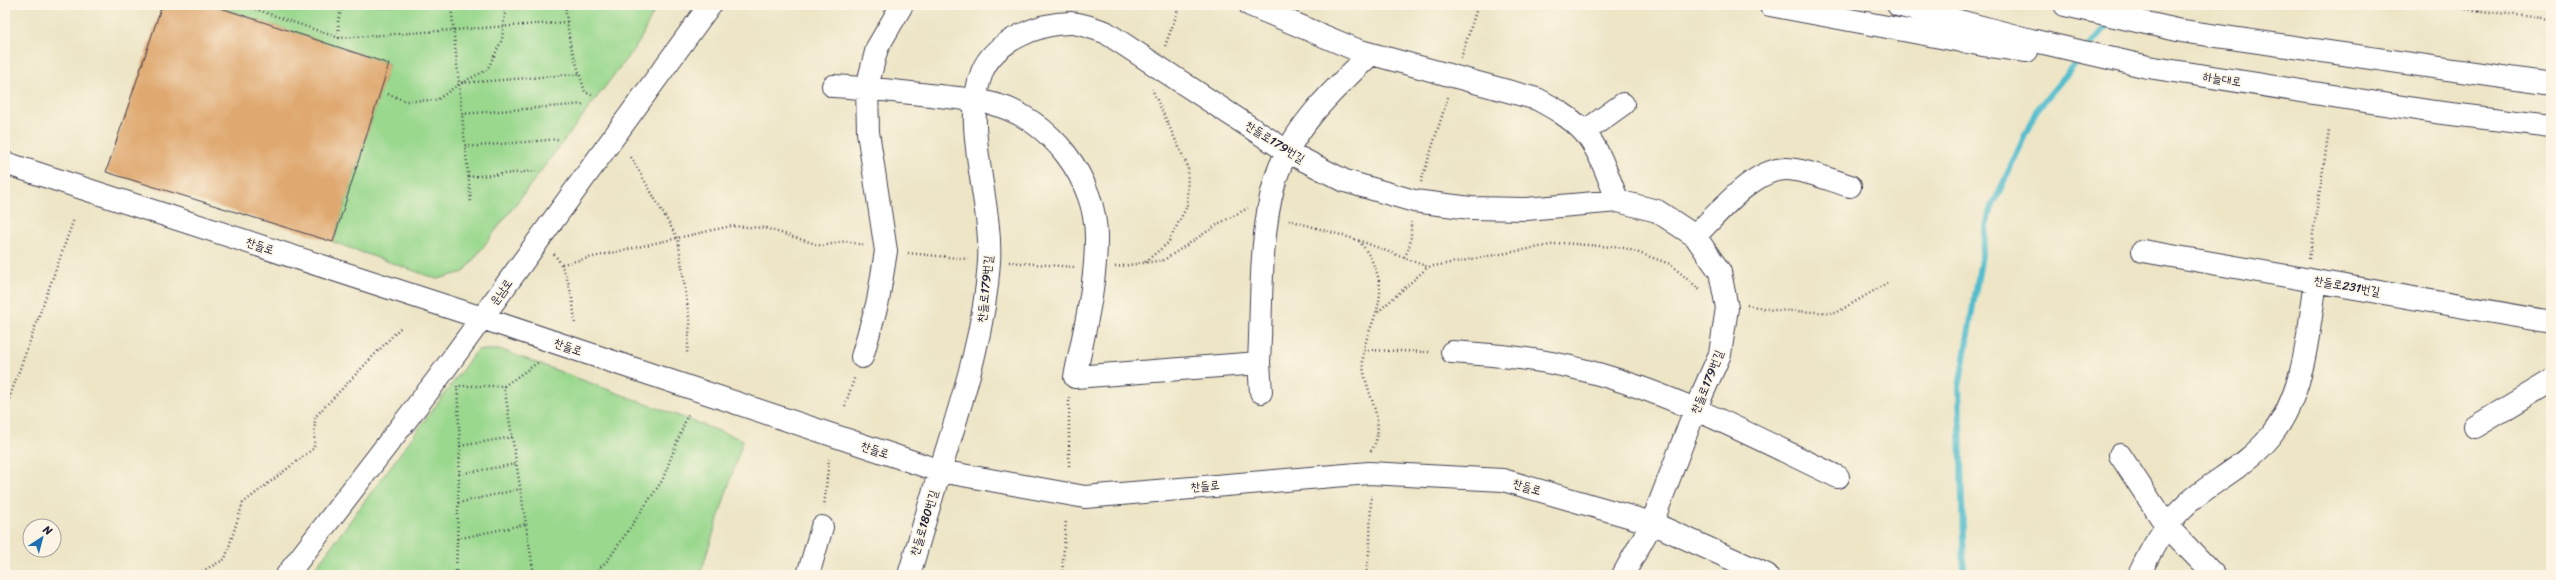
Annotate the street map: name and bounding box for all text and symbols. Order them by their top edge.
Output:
street label: 하늘대로 [2201,65,2243,93]
street label: 찬들로179번길 [1240,115,1310,169]
street label: 찬들로 [243,231,277,261]
street label: 찬들로179번길 [971,254,1000,324]
street label: 찬들로231번길 [2312,269,2382,303]
street label: 운남로 [484,274,518,310]
street label: 찬들로 [551,332,585,362]
street label: 찬들로179번길 [1684,346,1730,417]
street label: 찬들로 [858,435,892,465]
street label: 찬들로 [1510,472,1544,502]
street label: 찬들로 [1190,474,1220,498]
street label: 찬들로180번길 [904,487,945,559]
north arrow [22,518,62,558]
text: N [38,520,57,540]

